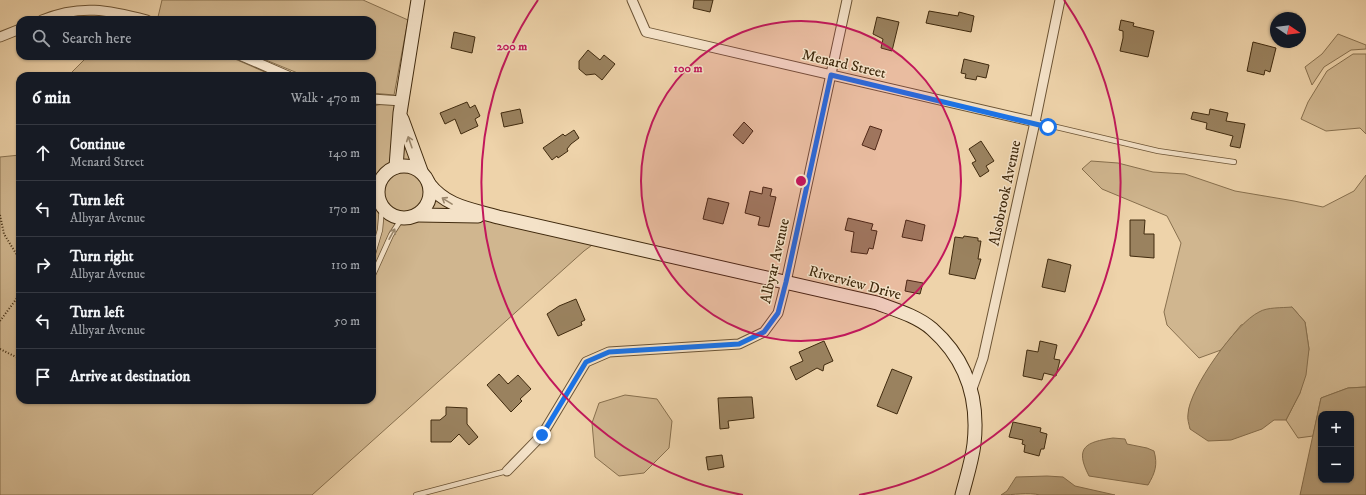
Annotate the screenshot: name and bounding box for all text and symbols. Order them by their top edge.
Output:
north arrow [1270,12,1306,48]
search box [16,16,376,60]
icon: search [30,27,52,49]
text: Search here [62,29,131,48]
text: 200 m [497,39,527,54]
street label: Menard Street [800,45,888,83]
text: 100 m [674,61,702,76]
text: 6 min [32,87,71,109]
text: Walk · 470 m [291,90,360,106]
route start [1039,118,1057,136]
text: Continue [70,135,125,154]
one-way arrow [406,137,414,149]
street label: Alsobrook Avenue [985,139,1025,247]
icon: ahead [32,142,54,164]
text: 140 m [328,145,360,161]
text: Menard Street [70,154,144,170]
centre of rings [794,174,808,188]
text: Turn left [70,191,124,210]
one-way arrow [441,196,453,204]
icon: left [32,198,54,220]
text: 170 m [329,201,360,217]
text: Albyar Avenue [70,210,145,226]
street label: Albyar Avenue [756,217,794,305]
one-way arrow [388,229,396,241]
text: Turn right [70,247,133,266]
icon: right [32,254,54,276]
text: 110 m [331,257,360,273]
street label: Riverview Drive [807,261,903,305]
text: Albyar Avenue [70,266,145,282]
text: Turn left [70,303,124,322]
icon: left [32,310,54,332]
text: 50 m [334,313,360,329]
text: Albyar Avenue [70,322,145,338]
icon: arrive [32,366,54,388]
text: Arrive at destination [70,367,190,386]
map controls [1318,411,1354,483]
button: + [1318,411,1354,447]
route end [533,426,551,444]
button: − [1318,447,1354,483]

